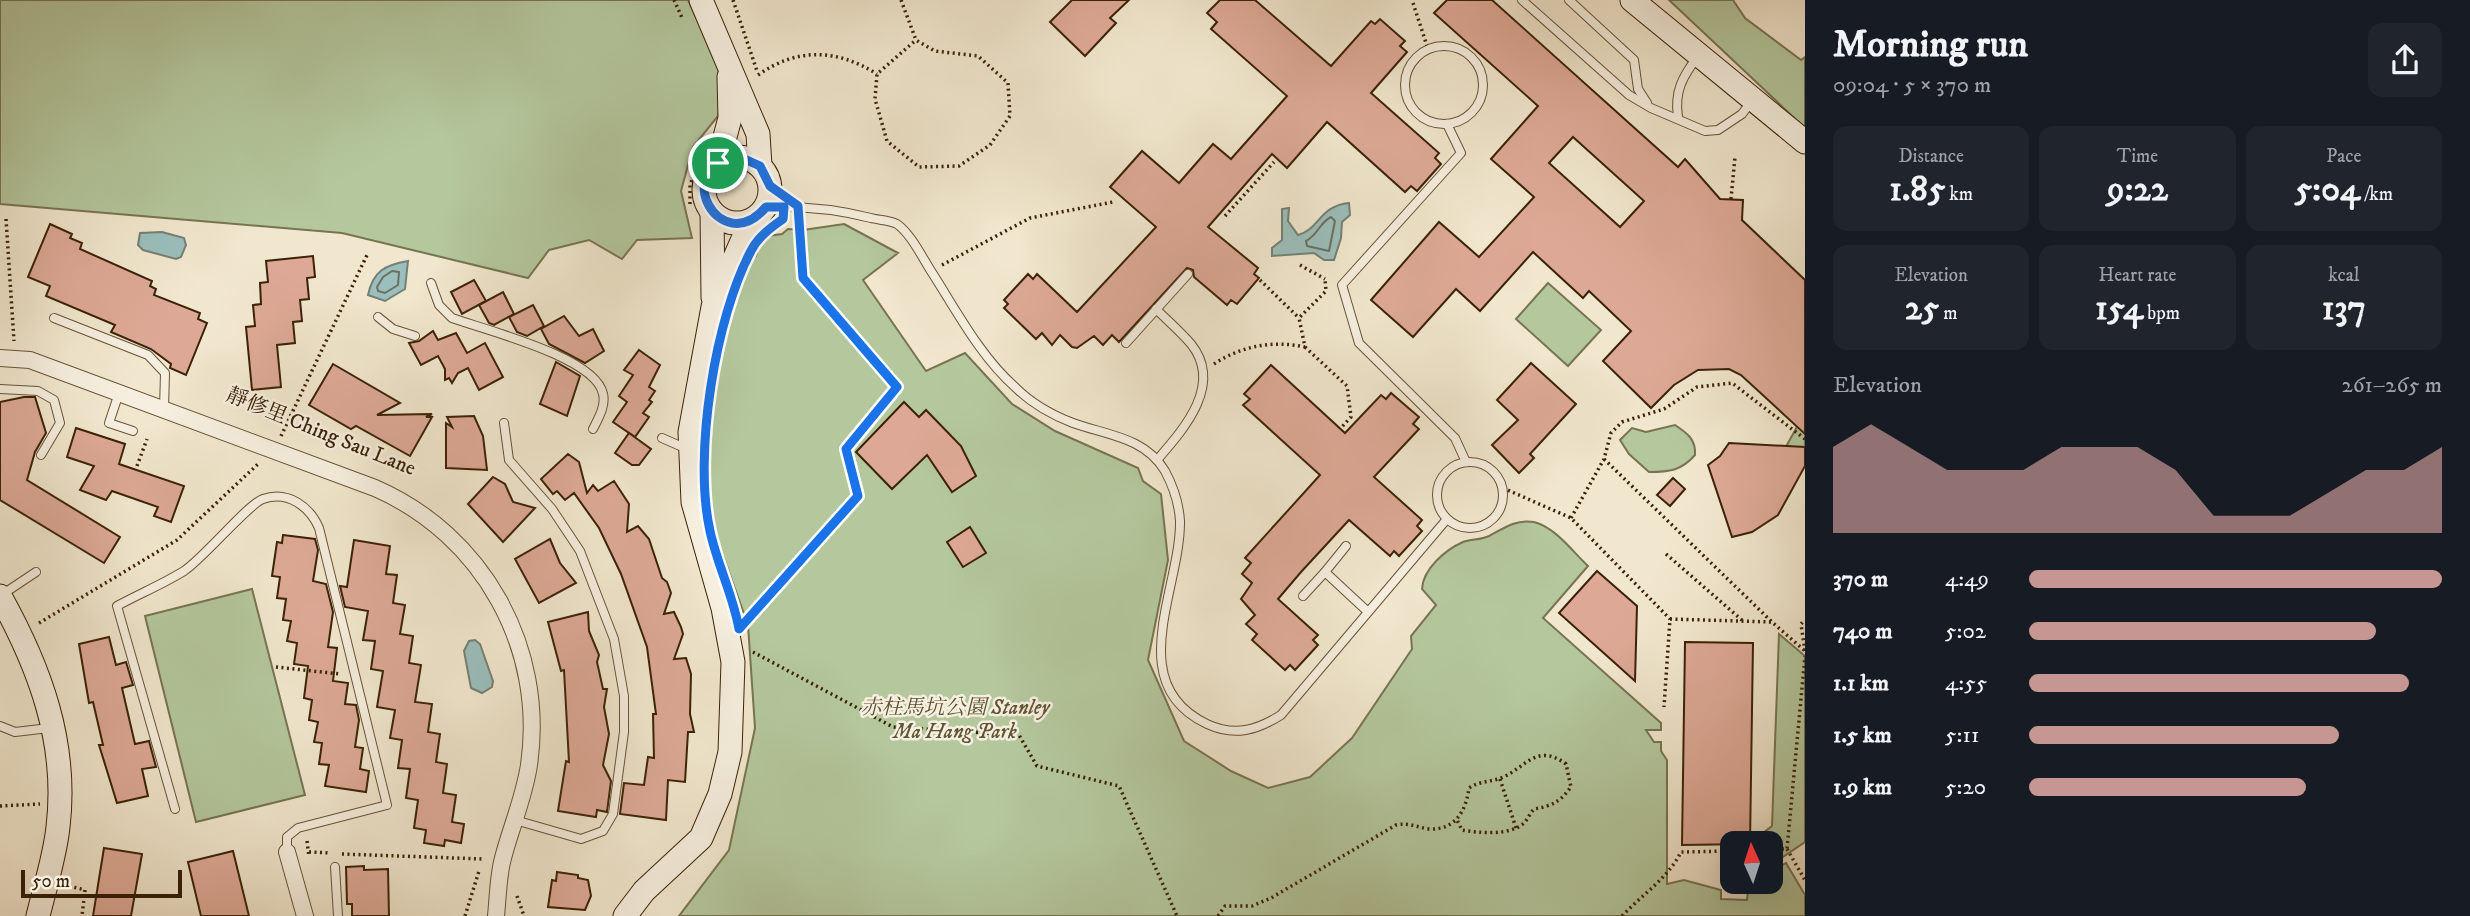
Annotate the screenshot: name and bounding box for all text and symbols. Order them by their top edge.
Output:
text: Morning run [1833,21,2028,69]
button: share [2368,23,2442,97]
text: 09:04 · 5 × 370 m [1833,71,1991,100]
pin [688,133,748,193]
icon: arrive [699,144,737,182]
text: Distance [1898,145,1964,168]
text: Time [2117,145,2158,168]
text: Pace [2326,145,2361,168]
text: 1.85 [1889,168,1945,212]
text: 9:22 [2107,168,2168,212]
text: 5:04 [2295,168,2360,212]
text: km [1945,183,1973,206]
text: /km [2360,183,2393,206]
text: Elevation [1894,264,1968,287]
text: Heart rate [2099,264,2176,287]
text: kcal [2328,264,2359,287]
text: 25 [1905,287,1939,331]
text: 154 [2095,287,2143,331]
text: 137 [2322,287,2366,331]
text: m [1939,302,1958,325]
text: bpm [2143,302,2180,325]
text: Elevation [1833,371,1922,400]
text: 261–265 m [2341,371,2442,400]
street label: 靜修里 Ching Sau Lane [223,382,420,482]
text: 370 m [1833,565,1888,594]
text: 4:49 [1945,565,1989,594]
text: 740 m [1833,617,1893,646]
text: 5:02 [1945,617,1986,646]
text: 1.1 km [1833,669,1889,698]
text: 4:55 [1945,669,1987,698]
park label: 赤柱馬坑公園 Stanley Ma Hang Park [861,695,1051,745]
text: 1.5 km [1833,721,1892,750]
text: 5:11 [1945,721,1979,750]
text: 1.9 km [1833,773,1892,802]
text: 5:20 [1945,773,1986,802]
north arrow [1720,831,1783,894]
map controls [1720,831,1783,894]
scale bar [21,867,182,899]
text: 50 m [32,870,70,893]

